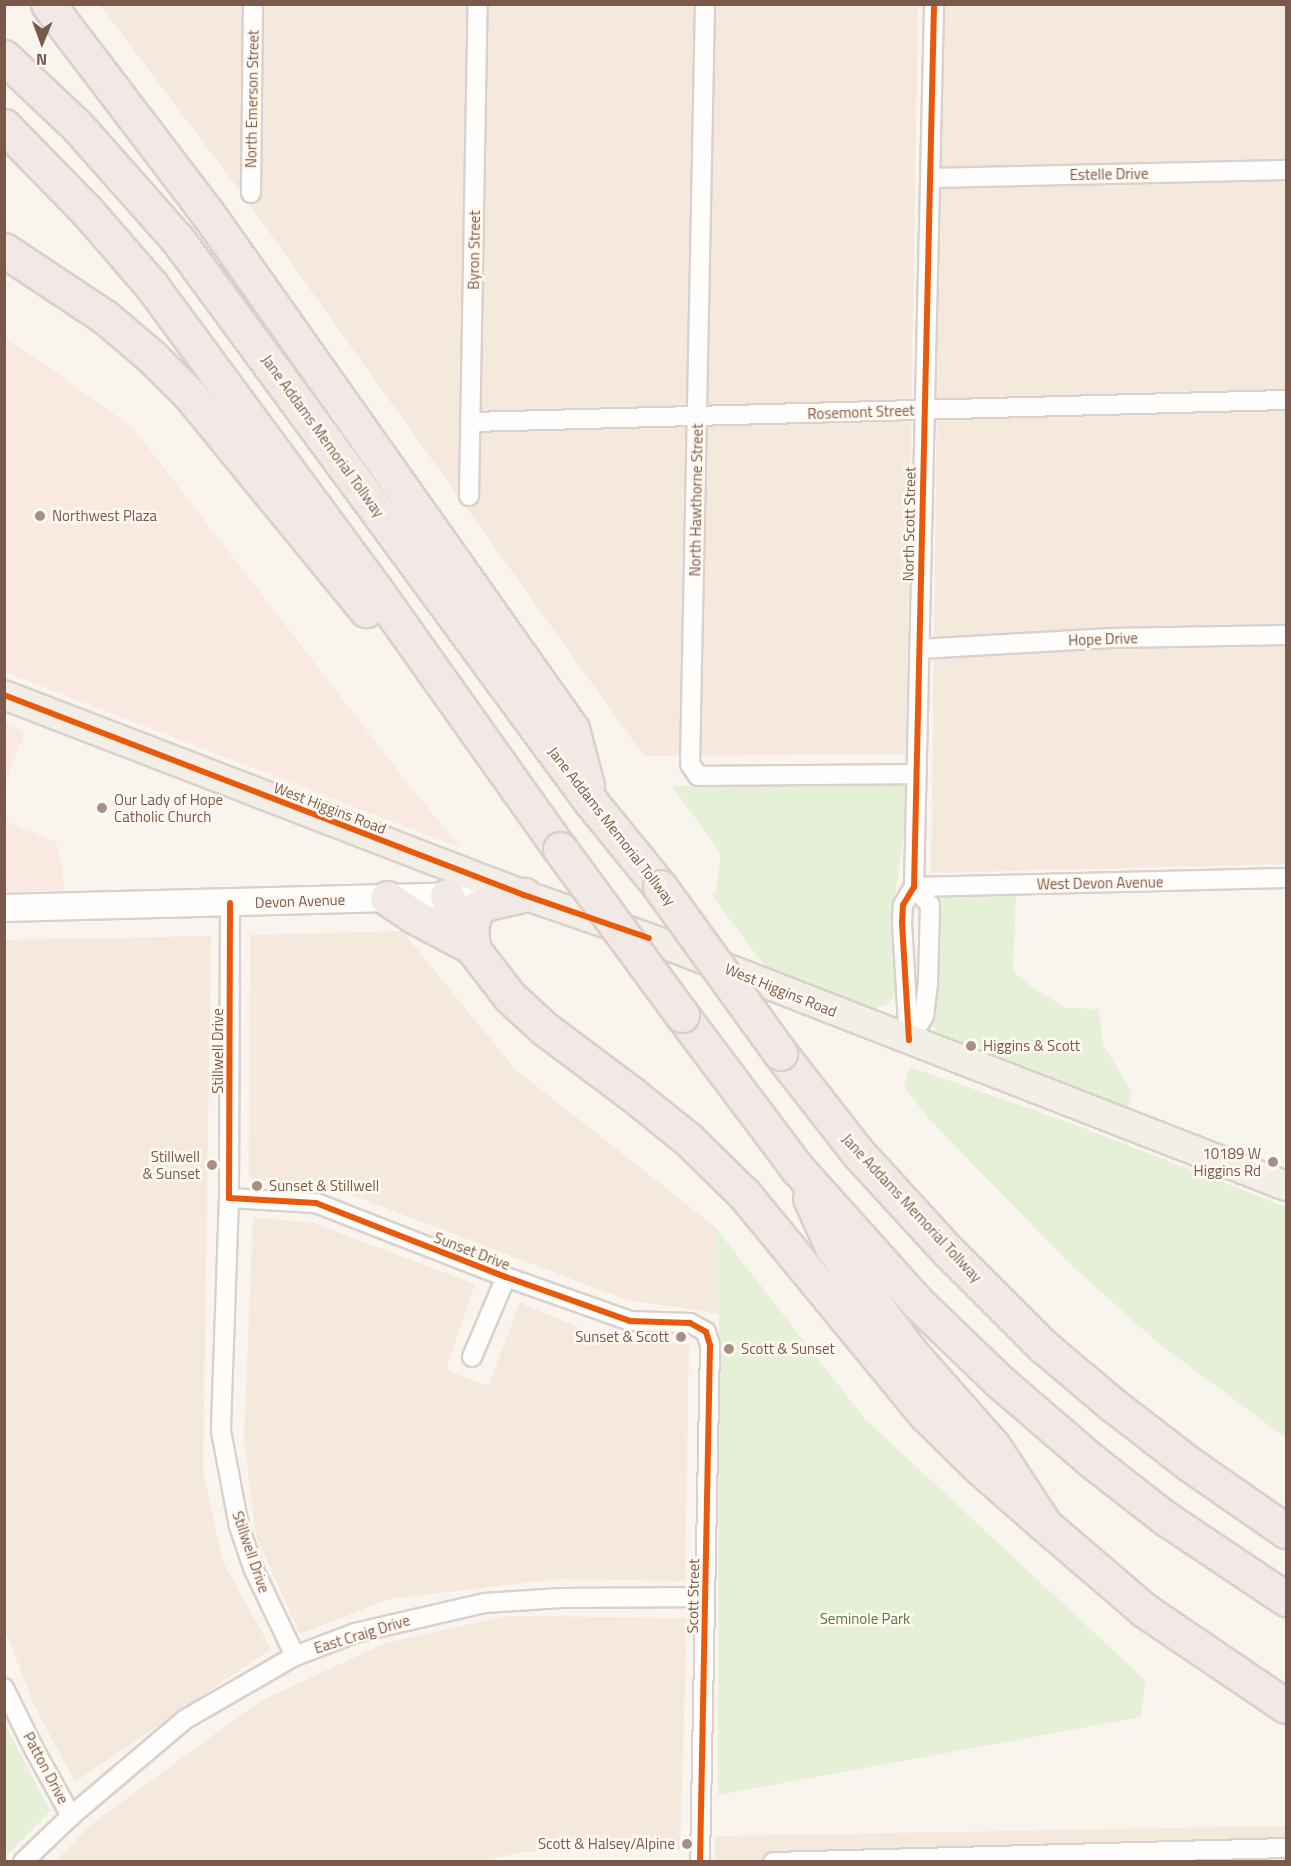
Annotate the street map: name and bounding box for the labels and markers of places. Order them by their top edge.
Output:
place label: Northwest Plaza [52,507,157,525]
marker: Northwest Plaza [33,509,47,523]
place label: Our Lady of Hope Catholic Church [114,790,223,825]
marker: Our Lady of Hope Catholic Church [95,801,109,815]
place label: Higgins & Scott [983,1037,1080,1055]
marker: Higgins & Scott [964,1039,978,1053]
place label: 10189 W Higgins Rd [1194,1144,1261,1179]
place label: Stillwell & Sunset [142,1147,200,1182]
marker: 10189 W Higgins Rd [1266,1155,1280,1169]
marker: Stillwell & Sunset [205,1158,219,1172]
place label: Sunset & Stillwell [269,1177,379,1195]
marker: Sunset & Stillwell [250,1179,264,1193]
place label: Sunset & Scott [575,1328,669,1346]
marker: Sunset & Scott [674,1330,688,1344]
place label: Scott & Sunset [741,1340,835,1358]
marker: Scott & Sunset [722,1342,736,1356]
place label: Scott & Halsey/Alpine [538,1835,675,1853]
marker: Scott & Halsey/Alpine [680,1837,694,1851]

